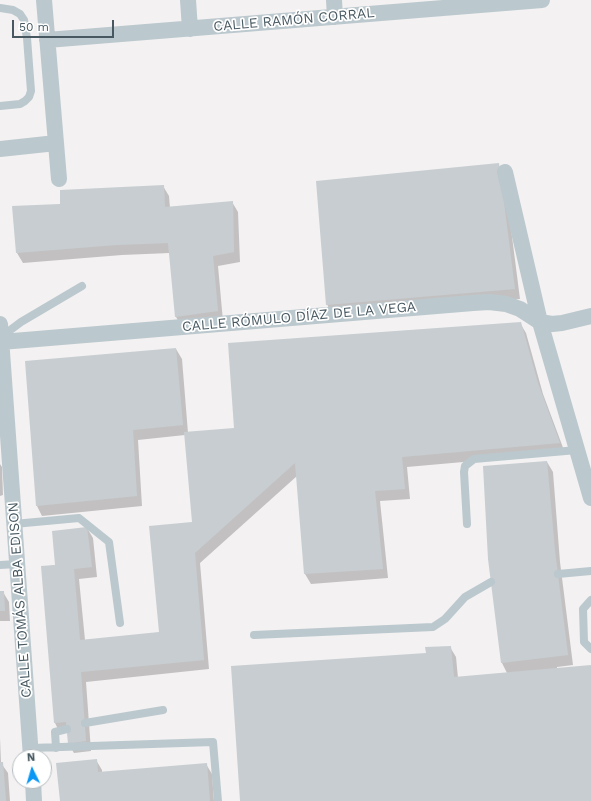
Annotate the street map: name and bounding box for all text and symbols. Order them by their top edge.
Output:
street label: CALLE RAMÓN CORRAL [213,5,375,35]
scale bar [14,12,116,38]
text: 50 m [19,20,49,34]
street label: CALLE RÓMULO DÍAZ DE LA VEGA [181,298,417,336]
street label: CALLE TOMÁS ALBA EDISON [5,502,35,698]
north arrow [12,749,52,789]
text: N [26,751,36,764]

